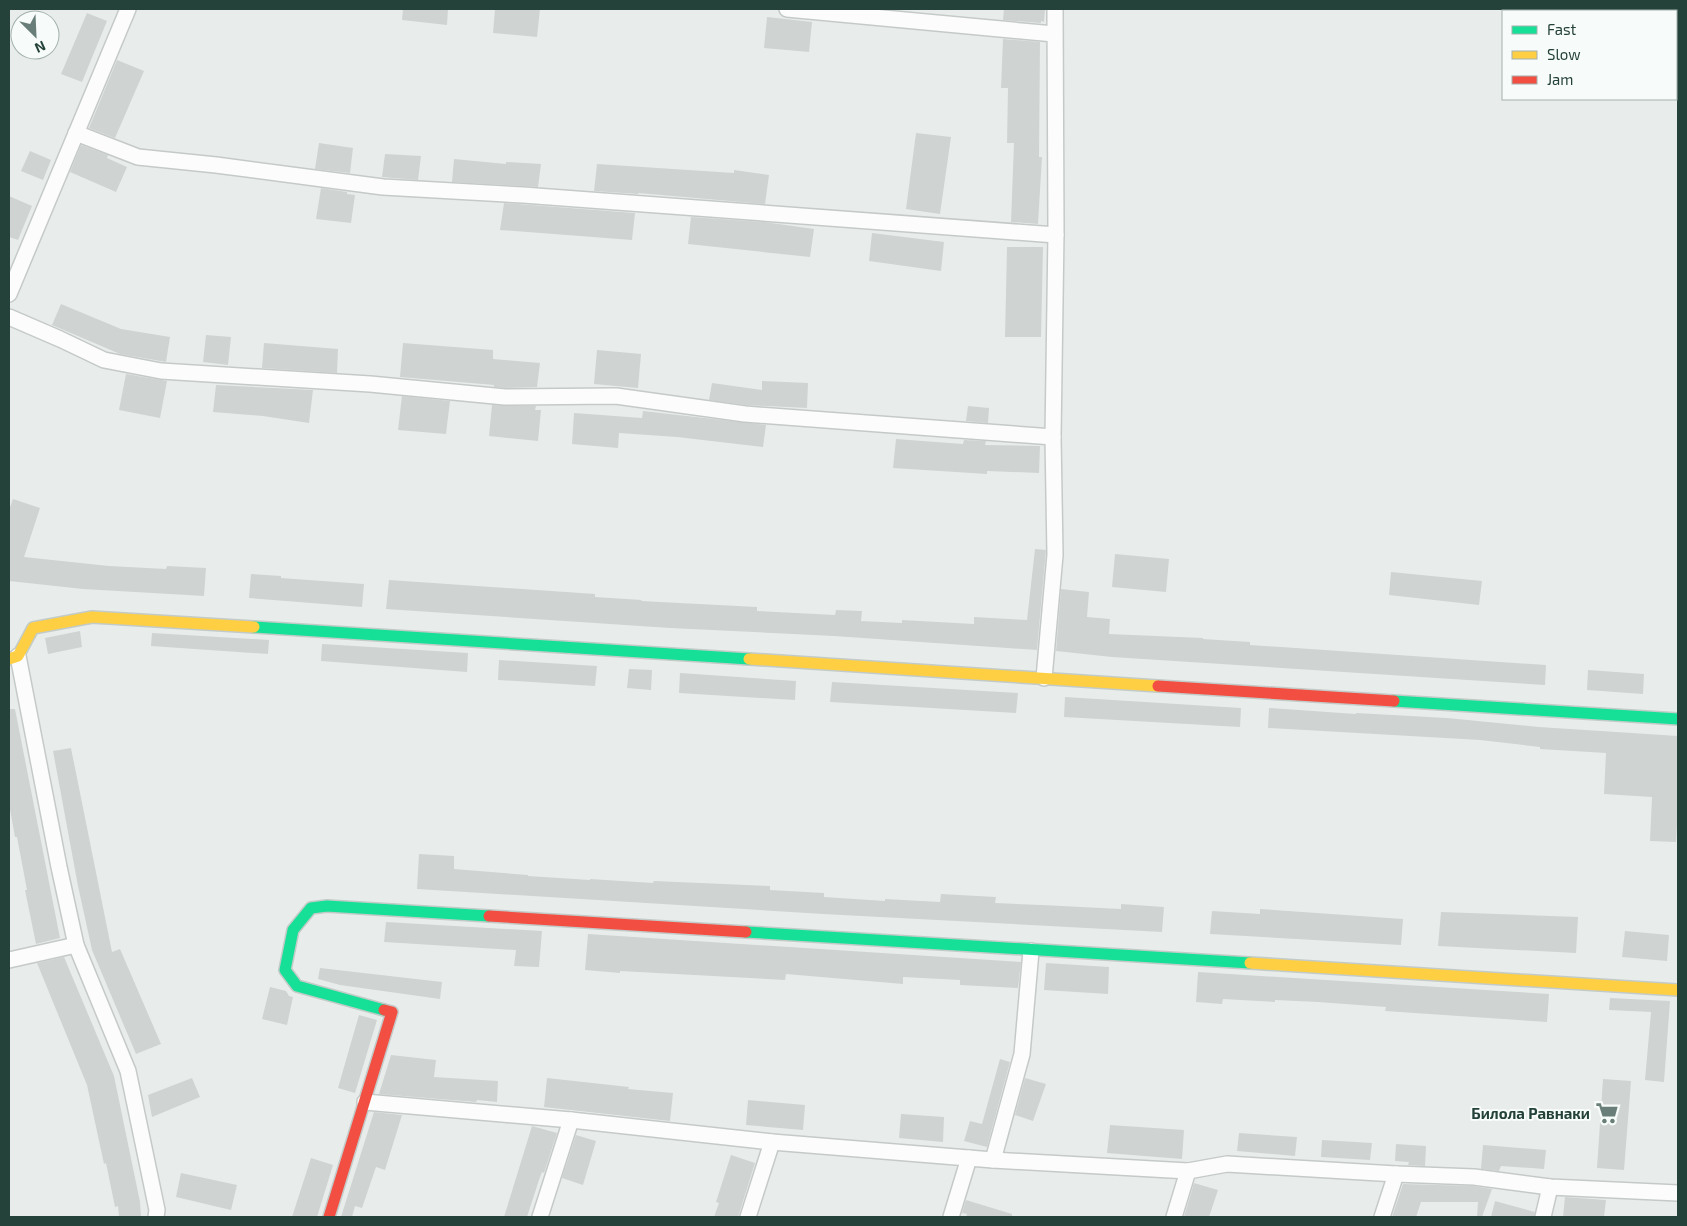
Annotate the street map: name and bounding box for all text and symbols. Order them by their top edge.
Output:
north arrow [10,10,60,60]
legend [1502,10,1677,100]
text: Fast [1547,20,1577,38]
text: N [32,38,49,57]
text: Slow [1547,45,1581,63]
text: Jam [1547,70,1573,88]
supermarket icon: Билола Равнаки [1594,1100,1620,1126]
place label: Билола Равнаки [1471,1104,1590,1122]

